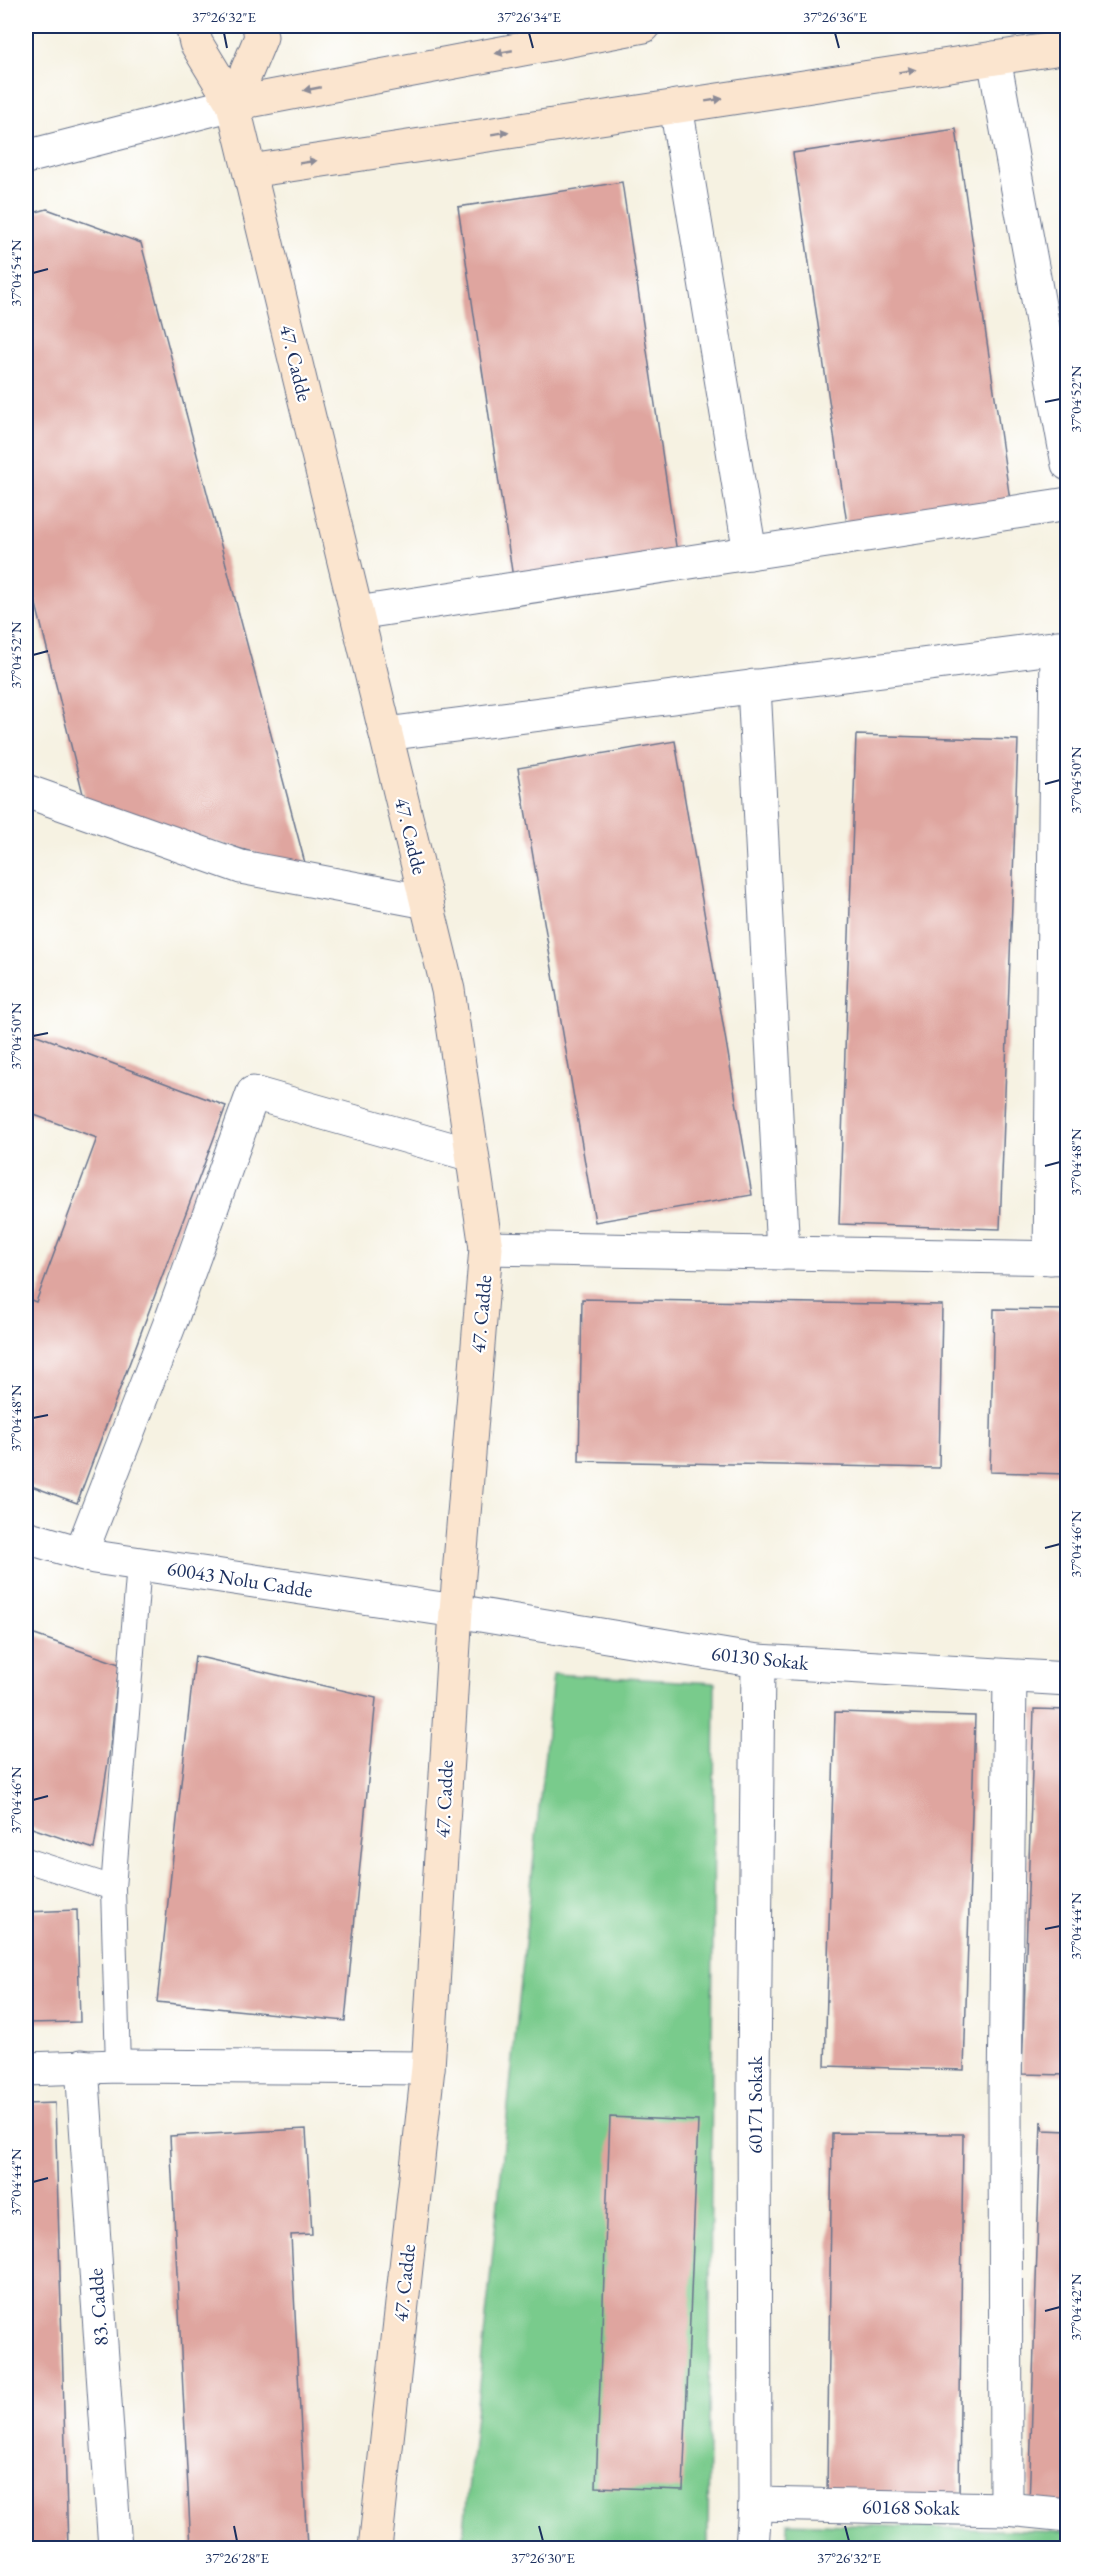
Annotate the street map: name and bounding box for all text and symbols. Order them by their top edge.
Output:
text: 37°26'32"E [192,7,257,26]
text: 37°26'34"E [497,7,562,26]
text: 37°26'36"E [803,7,868,26]
one-way arrow [494,48,513,57]
one-way arrow [897,67,916,76]
one-way arrow [303,85,322,94]
one-way arrow [704,96,723,105]
one-way arrow [491,128,510,137]
one-way arrow [298,158,317,167]
text: 37°04'54"N [6,239,25,307]
street label: 47. Cadde [274,322,318,404]
text: 37°04'52"N [1066,365,1085,433]
text: 37°04'52"N [6,621,25,689]
text: 37°04'50"N [1066,746,1085,814]
street label: 47. Cadde [389,795,433,877]
text: 37°04'50"N [6,1002,25,1070]
text: 37°04'48"N [1066,1128,1085,1196]
street label: 47. Cadde [465,1274,497,1354]
text: 37°04'48"N [6,1384,25,1452]
text: 37°04'46"N [1066,1510,1085,1578]
street label: 60043 Nolu Cadde [165,1555,315,1603]
street label: 60130 Sokak [710,1640,811,1676]
street label: 47. Cadde [429,1759,459,1839]
text: 37°04'46"N [6,1766,25,1834]
text: 37°04'44"N [1066,1892,1085,1960]
street label: 60171 Sokak [742,2056,768,2154]
text: 37°04'44"N [6,2148,25,2216]
street label: 47. Cadde [387,2243,421,2323]
street label: 83. Cadde [82,2267,114,2347]
text: 37°04'42"N [1066,2273,1085,2341]
street label: 60168 Sokak [862,2493,961,2521]
text: 37°26'28"E [205,2548,270,2567]
text: 37°26'30"E [511,2548,576,2567]
text: 37°26'32"E [817,2548,882,2567]

